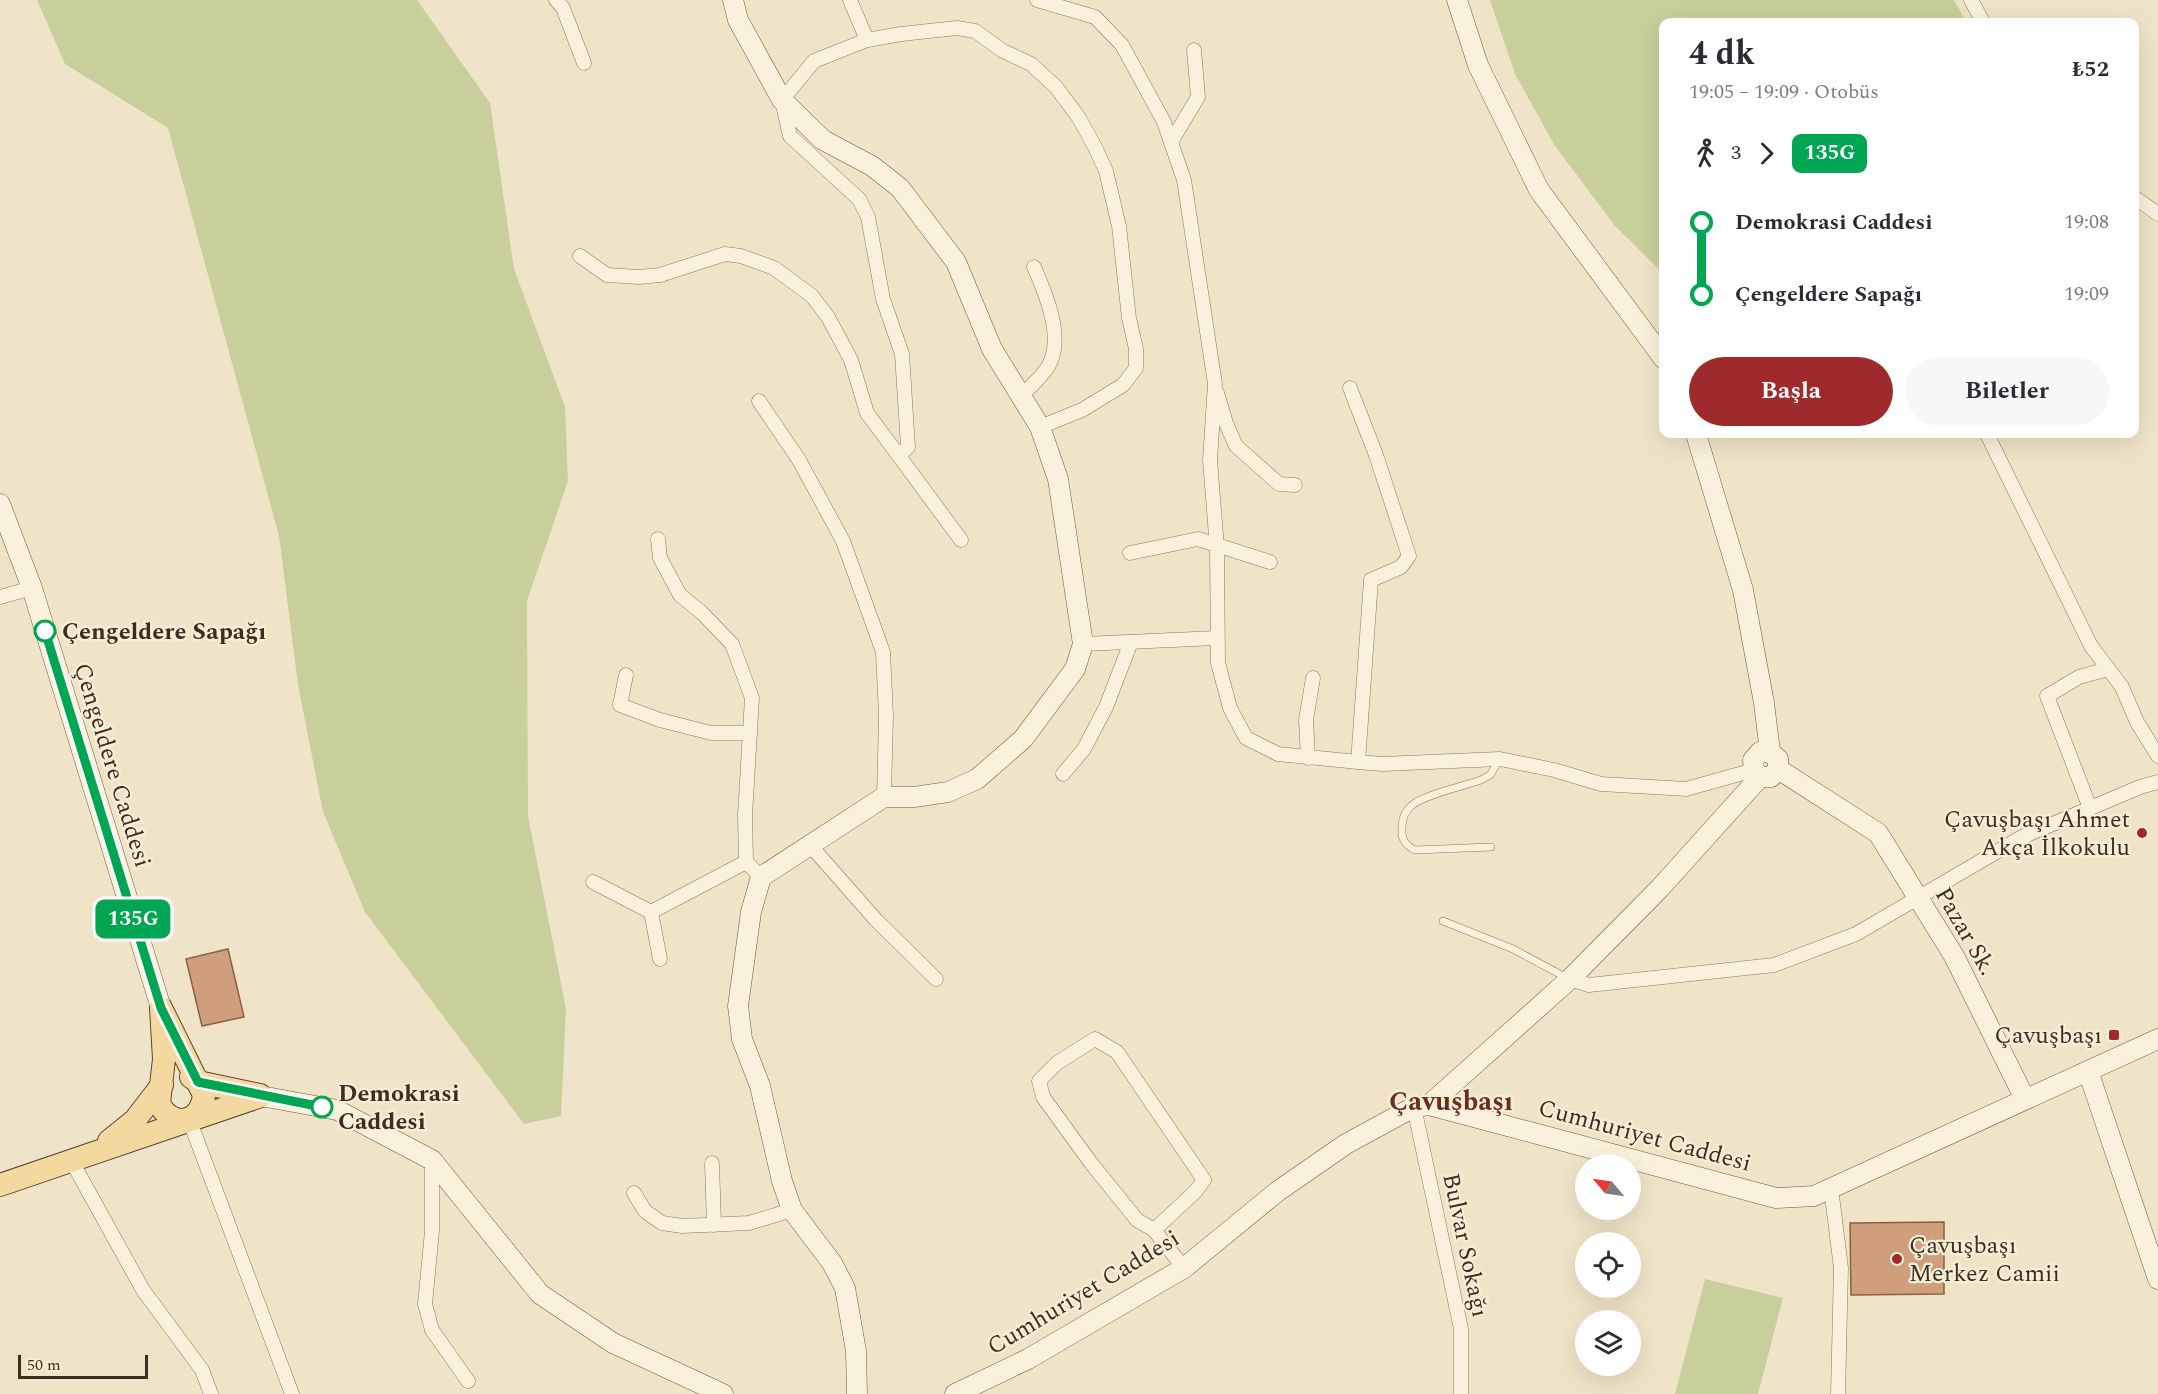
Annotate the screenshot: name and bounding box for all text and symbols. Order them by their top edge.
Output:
text: 4 dk [1689,29,1755,79]
text: ₺52 [2072,53,2109,86]
text: 19:05 – 19:09 · Otobüs [1689,77,1879,107]
icon: walk [1689,137,1722,170]
icon: forward [1750,137,1783,170]
text: 135G [1804,137,1855,169]
text: 3 [1731,138,1741,168]
text: Demokrasi Caddesi [1735,206,1933,239]
text: 19:08 [2064,207,2109,237]
text: Çengeldere Sapağı [1735,278,1922,311]
text: 19:09 [2064,279,2109,309]
button: Başla [1689,357,1893,426]
button: Biletler [1905,357,2109,426]
place label: Çengeldere Sapağı [62,614,266,650]
marker: Çengeldere Sapağı [34,620,56,642]
street label: Çengeldere Caddesi [64,659,160,872]
place label: Çavuşbaşı Ahmet Akça İlkokulu [1944,802,2130,866]
marker: Çavuşbaşı Ahmet Akça İlkokulu [2135,826,2149,840]
street label: Pazar Sk. [1925,881,2005,982]
line badge: 135G [91,900,175,938]
text: 135G [107,903,159,935]
place label: Çavuşbaşı [1995,1018,2102,1054]
marker: Çavuşbaşı [2107,1028,2121,1042]
place label: Demokrasi Caddesi [338,1076,460,1140]
district label: Çavuşbaşı [1389,1081,1513,1123]
street label: Cumhuriyet Caddesi [1534,1090,1755,1182]
marker: Demokrasi Caddesi [311,1096,333,1118]
north arrow [1575,1154,1641,1220]
map controls [1575,1154,1641,1376]
street label: Bulvar Sokağı [1432,1170,1498,1321]
street label: Cumhuriyet Caddesi [980,1221,1187,1365]
place label: Çavuşbaşı Merkez Camii [1909,1228,2060,1292]
button: locate [1575,1232,1641,1298]
marker: Çavuşbaşı Merkez Camii [1890,1252,1904,1266]
button: layers [1575,1310,1641,1376]
scale bar [18,1352,148,1380]
text: 50 m [27,1353,61,1377]

